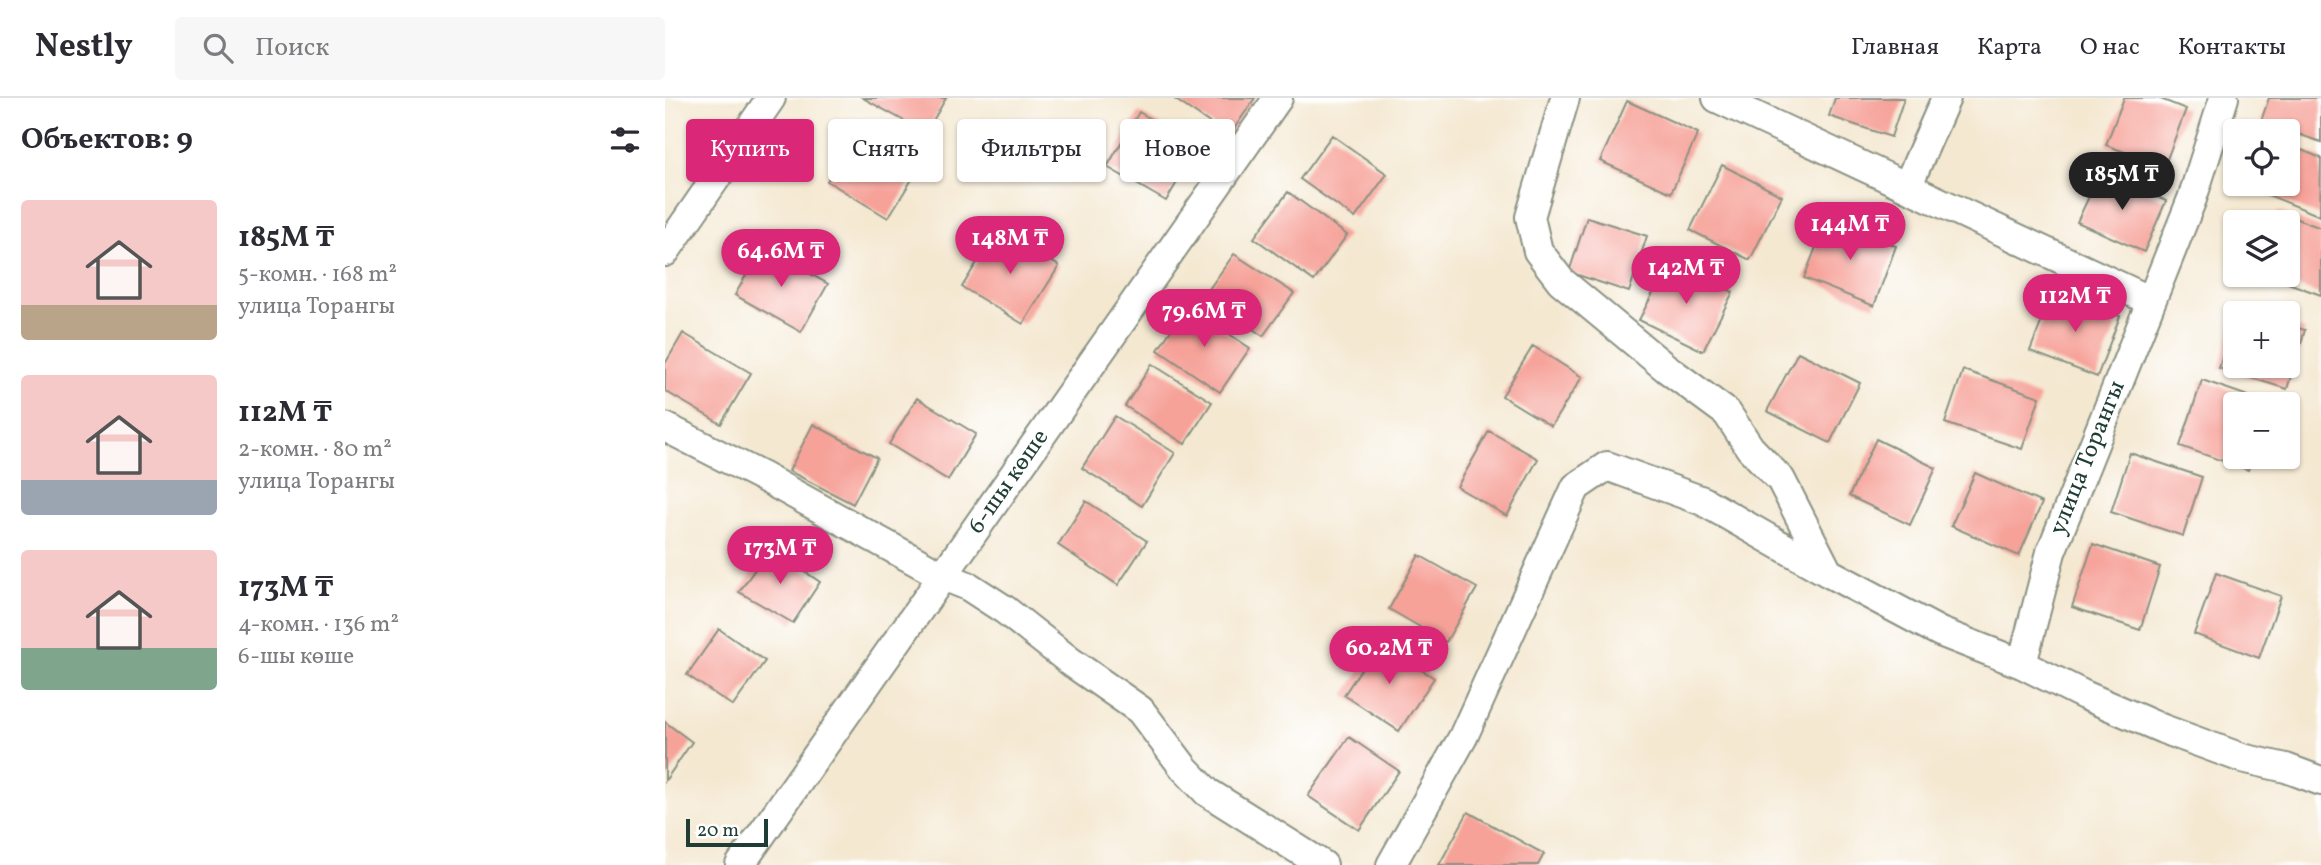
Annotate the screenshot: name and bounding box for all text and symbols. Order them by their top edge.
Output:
search box [175,17,665,80]
text: Nestly [35,25,133,71]
icon: search [199,29,237,67]
text: Поиск [255,30,329,66]
text: Главная [1851,31,1939,65]
text: Карта [1977,31,2042,65]
text: О нас [2080,31,2140,65]
text: Контакты [2178,31,2286,65]
text: Объектов: 9 [21,119,193,161]
chip: Купить [686,119,814,182]
chip: Снять [828,119,943,182]
chip: Фильтры [957,119,1106,182]
chip: Новое [1120,119,1235,182]
map controls [2223,119,2300,469]
button: locate [2223,119,2300,196]
icon: filters [606,121,644,159]
pin: 185M ₸ [2065,152,2179,212]
text: 185M ₸ [2085,159,2159,191]
pin: 144M ₸ [1793,202,1907,262]
text: 144M ₸ [1810,209,1890,241]
button: layers [2223,210,2300,287]
pin: 148M ₸ [953,216,1067,276]
text: 185M ₸ [238,217,335,259]
text: 148M ₸ [971,223,1049,255]
icon: home [77,228,161,312]
pin: 64.6M ₸ [716,230,846,289]
text: 64.6M ₸ [737,236,825,268]
pin: 142M ₸ [1629,246,1743,306]
text: 142M ₸ [1647,253,1725,285]
text: 5-комн. · 168 m² [238,259,397,291]
pin: 112M ₸ [2018,274,2132,334]
text: 112M ₸ [2039,281,2111,313]
pin: 79.6M ₸ [1139,289,1269,349]
text: улица Торангы [238,291,395,323]
text: 79.6M ₸ [1162,296,1246,328]
button: + [2223,301,2300,378]
street label: улица Торангы [2042,376,2134,540]
text: 112M ₸ [238,392,332,434]
button: − [2223,392,2300,469]
icon: home [77,403,161,487]
street label: 6-шы көше [960,423,1058,541]
text: 2-комн. · 80 m² [238,434,392,466]
text: улица Торангы [238,466,395,498]
pin: 173M ₸ [723,526,837,586]
text: 173M ₸ [743,533,817,565]
text: 173M ₸ [238,567,334,609]
icon: home [77,578,161,662]
text: 4-комн. · 136 m² [238,609,399,641]
pin: 60.2M ₸ [1324,626,1454,686]
text: 60.2M ₸ [1345,633,1433,665]
text: 6-шы көше [238,641,354,673]
scale bar [686,816,768,848]
text: 20 m [697,818,739,844]

